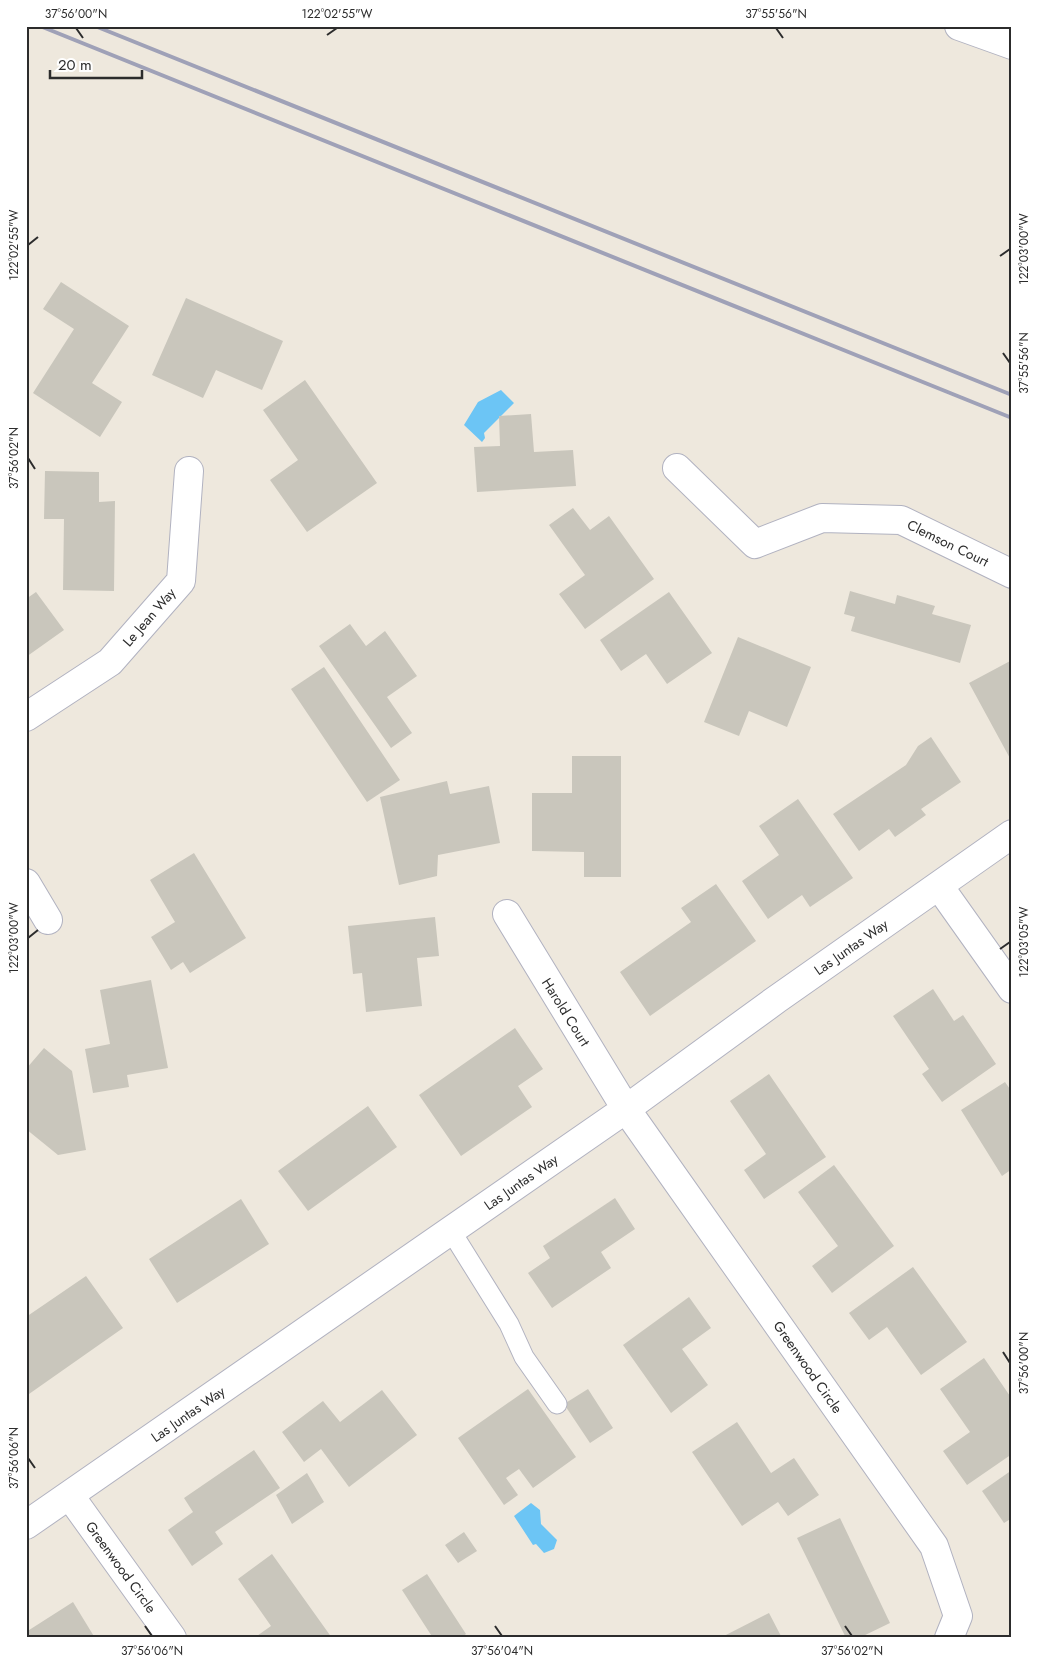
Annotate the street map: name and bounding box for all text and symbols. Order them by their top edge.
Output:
text: 37°56'00"N [45,5,107,23]
text: 122°02'55"W [302,5,373,23]
text: 37°55'56"N [745,5,807,23]
scale bar [50,48,142,80]
text: 20 m [58,54,92,76]
text: 122°02'55"W [5,209,23,280]
text: 122°03'00"W [1015,213,1033,285]
text: 37°55'56"N [1015,332,1033,394]
text: 37°56'02"N [5,427,23,489]
street label: Clemson Court [904,515,993,572]
street label: Le Jean Way [118,583,181,651]
text: 122°03'00"W [5,902,23,974]
text: 122°03'05"W [1015,906,1033,978]
street label: Las Juntas Way [810,914,893,980]
street label: Harold Court [537,974,595,1051]
street label: Las Juntas Way [480,1149,563,1215]
street label: Greenwood Circle [769,1317,847,1417]
text: 37°56'00"N [1015,1332,1033,1394]
street label: Las Juntas Way [147,1381,230,1447]
text: 37°56'06"N [5,1427,23,1489]
street label: Greenwood Circle [81,1517,161,1617]
text: 37°56'06"N [121,1642,183,1660]
text: 37°56'04"N [471,1642,533,1660]
text: 37°56'02"N [821,1642,883,1660]

